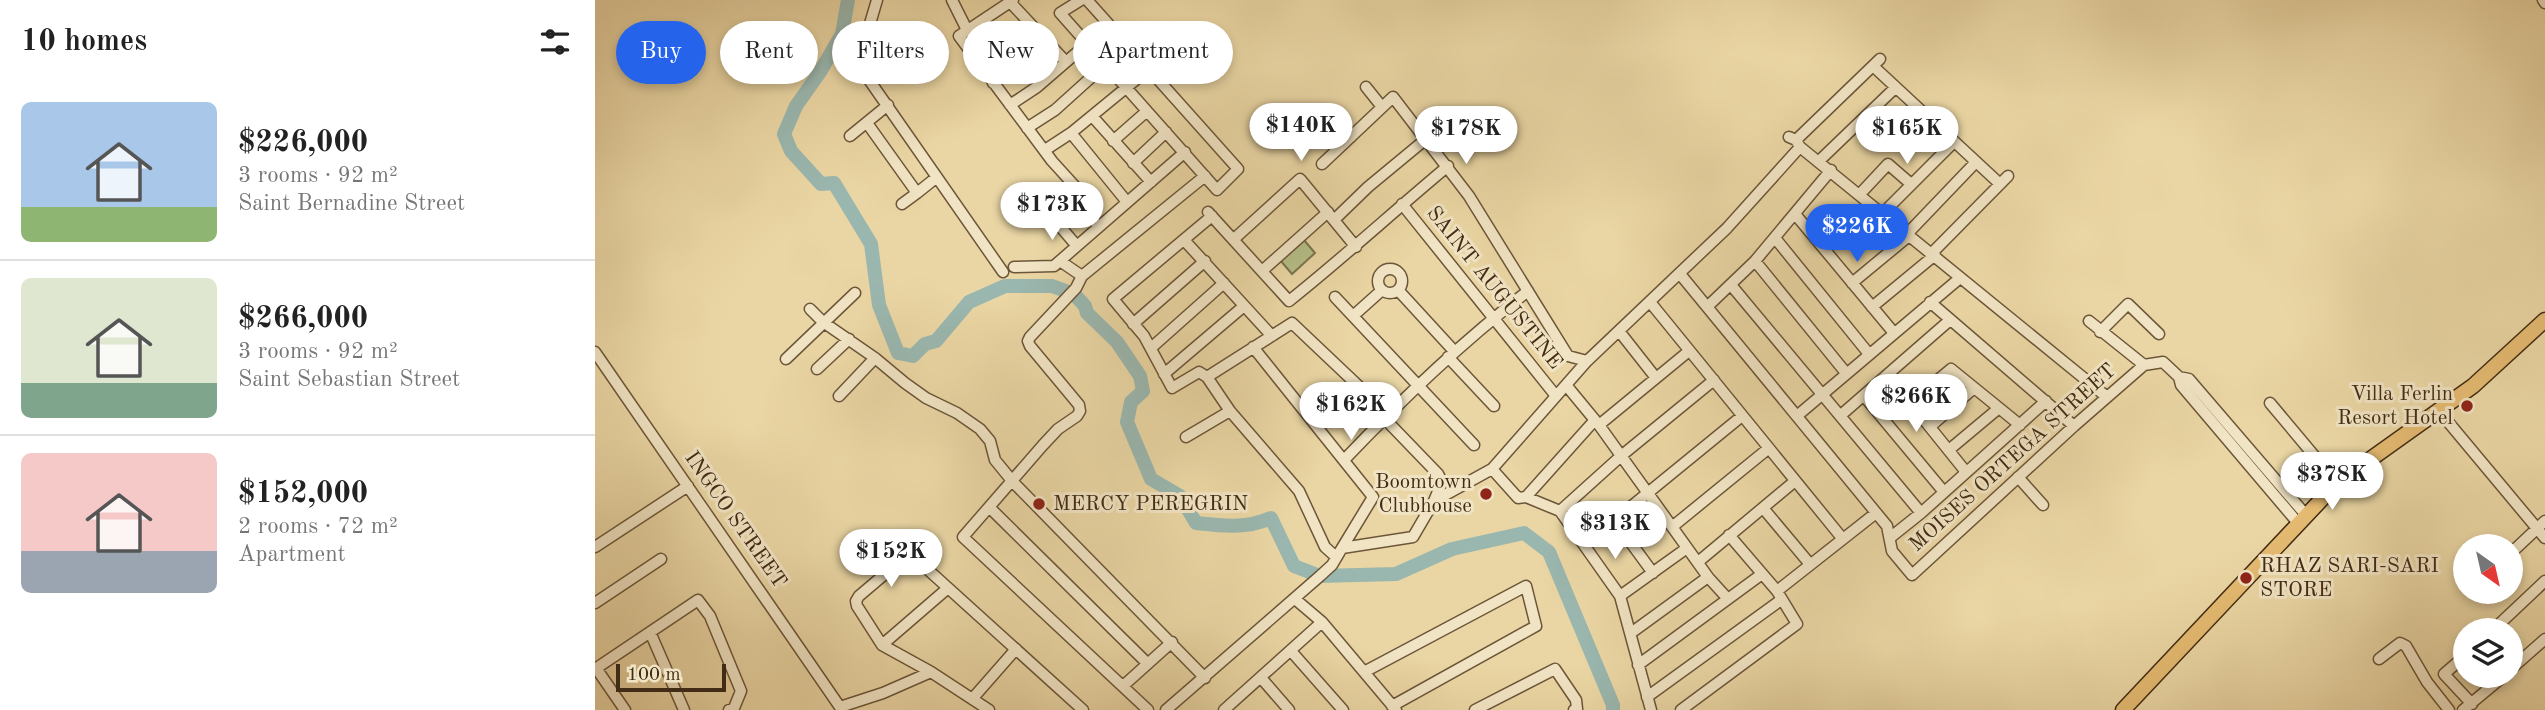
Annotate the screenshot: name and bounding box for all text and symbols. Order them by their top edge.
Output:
chip: Buy [616,21,706,84]
chip: Rent [720,21,818,84]
chip: Filters [832,21,949,84]
chip: New [963,21,1059,84]
chip: Apartment [1073,21,1233,84]
icon: filters [536,23,574,61]
text: 10 homes [21,27,147,57]
pin: $140K [1252,104,1350,163]
pin: $178K [1417,106,1515,166]
pin: $165K [1858,106,1956,166]
text: $140K [1265,114,1337,137]
text: $178K [1430,117,1502,140]
text: $165K [1871,117,1943,140]
text: $226,000 [238,128,368,158]
icon: home [77,130,161,214]
text: 3 rooms · 92 m² [238,164,398,187]
pin: $173K [1003,182,1101,242]
text: Saint Bernadine Street [238,192,465,215]
text: $173K [1016,193,1088,216]
street label: SAINT AUGUSTINE [1422,203,1566,373]
pin: $226K [1808,204,1906,264]
text: $226K [1821,215,1893,238]
text: $266,000 [238,304,368,334]
icon: home [77,306,161,390]
text: 3 rooms · 92 m² [238,340,398,363]
street label: MOISES ORTEGA STREET [1906,360,2120,556]
text: Saint Sebastian Street [238,368,460,391]
pin: $266K [1867,374,1965,434]
pin: $162K [1302,382,1400,442]
place label: Villa Ferlin Resort Hotel [2337,384,2453,429]
text: $266K [1880,385,1952,408]
text: $162K [1315,393,1387,416]
marker: Villa Ferlin Resort Hotel [2459,398,2475,414]
street label: INGCO STREET [680,448,790,592]
pin: $378K [2283,452,2381,512]
text: $378K [2296,463,2368,486]
place label: Boomtown Clubhouse [1375,472,1472,517]
text: $152,000 [238,479,368,509]
icon: home [77,481,161,565]
marker: Boomtown Clubhouse [1478,486,1494,502]
place label: MERCY PEREGRIN [1053,494,1248,515]
marker: MERCY PEREGRIN [1031,496,1047,512]
pin: $313K [1566,502,1664,561]
text: $313K [1579,512,1651,535]
text: 2 rooms · 72 m² [238,515,398,538]
pin: $152K [842,530,940,589]
north arrow [2453,534,2523,604]
map controls [2453,534,2523,688]
text: $152K [855,540,927,563]
text: Apartment [238,543,346,566]
place label: RHAZ SARI-SARI STORE [2260,556,2439,601]
marker: RHAZ SARI-SARI STORE [2238,570,2254,586]
button: layers [2453,618,2523,688]
scale bar [616,661,726,693]
text: 100 m [627,666,680,685]

